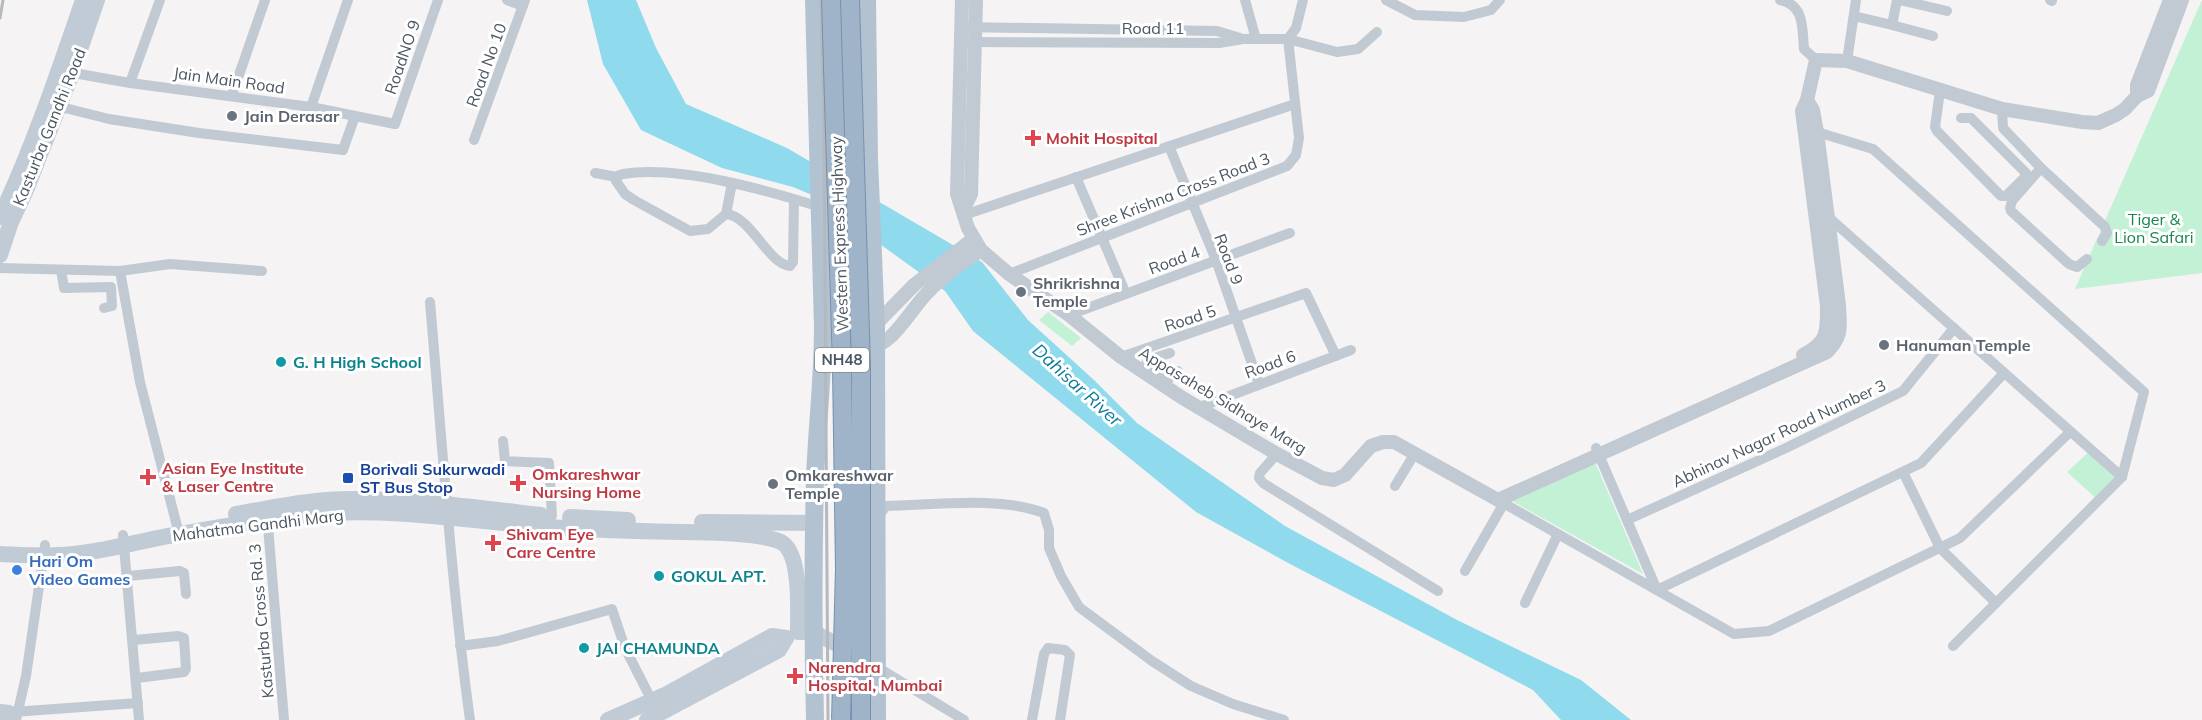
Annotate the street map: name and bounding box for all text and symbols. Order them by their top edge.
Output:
street label: RoadNO 9 [380,17,424,97]
street label: Road 11 [1122,18,1184,38]
street label: Road No 10 [462,20,510,110]
street label: Kasturba Gandhi Road [8,45,90,209]
street label: Jain Main Road [172,62,286,98]
place label: Jain Derasar [244,106,340,126]
marker: Jain Derasar [225,109,239,123]
place label: Mohit Hospital [1046,128,1158,148]
marker: Mohit Hospital [1024,129,1042,147]
street label: Western Express Highway [826,135,852,332]
street label: Shree Krishna Cross Road 3 [1073,148,1273,240]
park label: Tiger & Lion Safari [2114,209,2194,247]
street label: Road 9 [1210,231,1248,287]
street label: Road 4 [1146,241,1203,278]
place label: Shrikrishna Temple [1033,273,1120,311]
marker: Shrikrishna Temple [1014,285,1028,299]
street label: Road 5 [1162,300,1218,336]
place label: Hanuman Temple [1896,335,2031,355]
water label: Dahisar River [1028,338,1128,432]
marker: Hanuman Temple [1877,338,1891,352]
street label: Appasaheb Sidhaye Marg [1135,342,1311,458]
street label: Road 6 [1242,346,1298,382]
road number: NH48 [815,348,869,372]
place label: G. H High School [293,352,422,372]
marker: G. H High School [274,355,288,369]
street label: Abhinav Nagar Road Number 3 [1669,375,1889,491]
place label: Asian Eye Institute & Laser Centre [162,458,304,496]
place label: Borivali Sukurwadi ST Bus Stop [360,459,505,497]
place label: Omkareshwar Nursing Home [532,464,641,502]
place label: Omkareshwar Temple [785,465,894,503]
marker: Asian Eye Institute & Laser Centre [139,468,157,486]
marker: Borivali Sukurwadi ST Bus Stop [341,471,355,485]
marker: Omkareshwar Nursing Home [509,474,527,492]
marker: Omkareshwar Temple [766,477,780,491]
street label: Mahatma Gandhi Marg [171,505,345,545]
place label: Shivam Eye Care Centre [506,524,596,562]
marker: Shivam Eye Care Centre [484,534,502,552]
street label: Kasturba Cross Rd. 3 [244,543,278,699]
place label: Hari Om Video Games [28,551,130,589]
marker: Hari Om Video Games [10,563,24,577]
place label: GOKUL APT. [671,566,766,586]
marker: GOKUL APT. [652,569,666,583]
place label: JAI CHAMUNDA [596,638,720,658]
marker: JAI CHAMUNDA [577,641,591,655]
place label: Narendra Hospital, Mumbai [808,657,942,695]
marker: Narendra Hospital, Mumbai [786,667,804,685]

